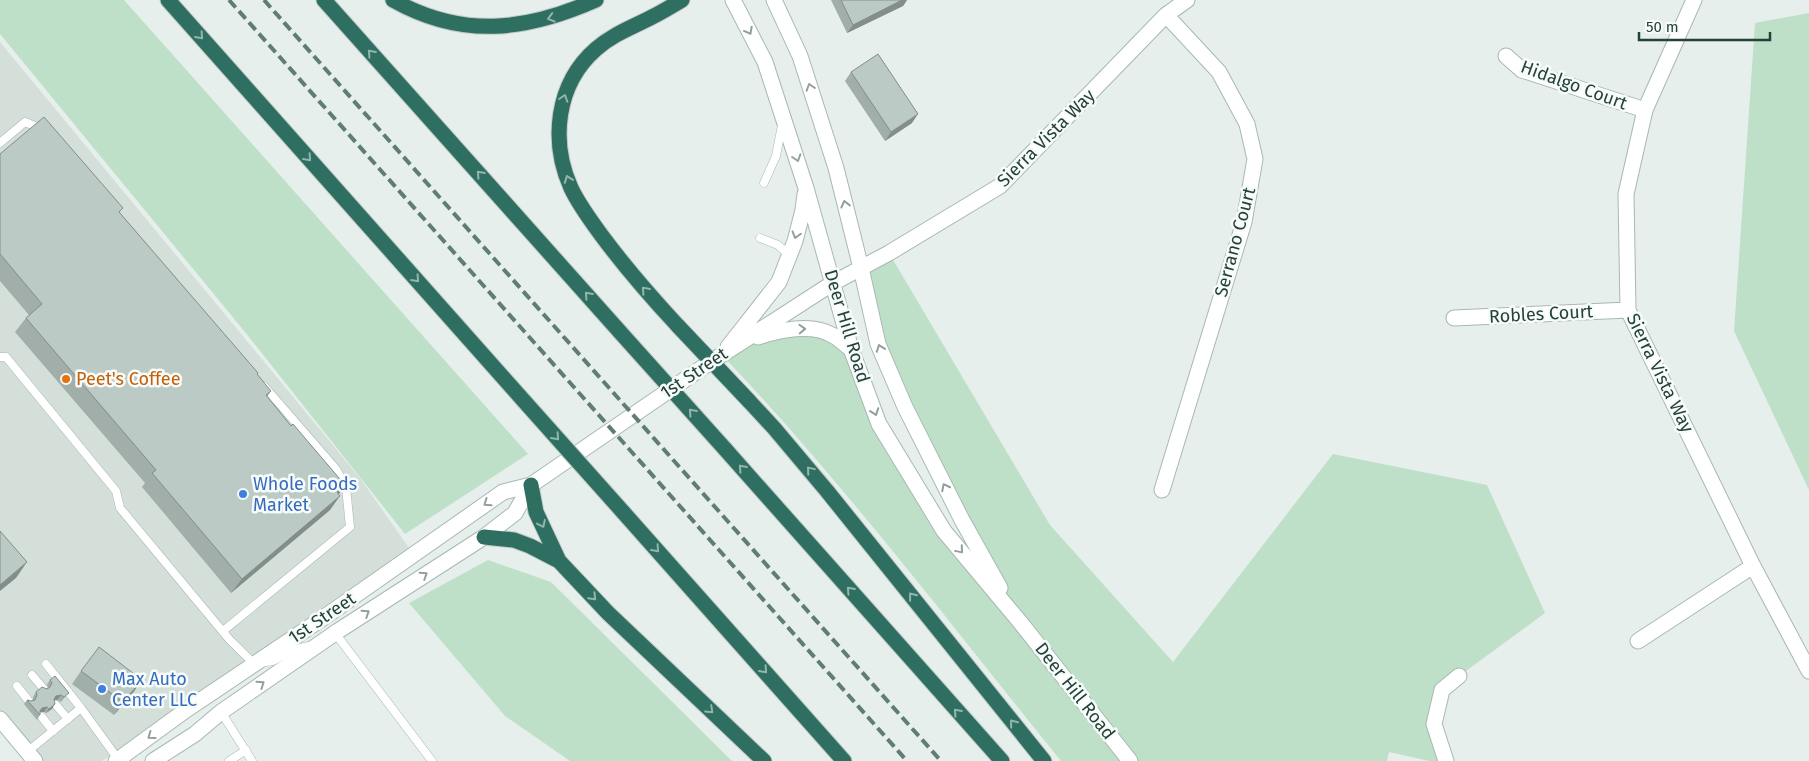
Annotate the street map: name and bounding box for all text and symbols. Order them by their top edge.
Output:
scale bar [1639,10,1770,42]
one-way arrow [547,12,555,22]
text: 50 m [1646,18,1679,36]
one-way arrow [743,26,753,35]
one-way arrow [194,31,203,40]
one-way arrow [368,49,377,58]
street label: Hidalgo Court [1518,56,1631,115]
one-way arrow [806,83,816,92]
street label: Sierra Vista Way [992,84,1100,192]
one-way arrow [558,94,568,103]
one-way arrow [302,152,311,161]
one-way arrow [791,153,801,161]
one-way arrow [476,170,485,179]
one-way arrow [564,175,574,183]
street label: Serrano Court [1210,184,1260,299]
one-way arrow [840,199,851,208]
one-way arrow [792,231,802,239]
street label: Deer Hill Road [819,267,875,385]
one-way arrow [410,274,419,283]
one-way arrow [642,286,651,295]
one-way arrow [585,292,594,301]
street label: Robles Court [1488,300,1594,328]
street label: Sierra Vista Way [1622,310,1698,436]
one-way arrow [798,324,806,335]
street label: 1st Street [656,342,732,403]
one-way arrow [876,344,886,353]
place label: Peet's Coffee [76,368,180,390]
marker: Peet's Coffee [60,373,72,385]
one-way arrow [869,408,879,416]
one-way arrow [689,409,698,418]
one-way arrow [550,432,559,441]
one-way arrow [739,465,748,474]
one-way arrow [806,466,815,475]
place label: Whole Foods Market [253,473,357,516]
one-way arrow [941,483,951,492]
marker: Whole Foods Market [237,488,249,500]
one-way arrow [483,497,493,506]
one-way arrow [535,519,546,528]
one-way arrow [650,543,659,552]
one-way arrow [954,544,962,553]
one-way arrow [419,572,428,582]
street label: 1st Street [284,587,360,648]
one-way arrow [847,587,855,596]
one-way arrow [587,591,596,600]
one-way arrow [909,593,917,602]
one-way arrow [361,610,370,619]
street label: Deer Hill Road [1030,638,1120,744]
one-way arrow [758,665,767,674]
place label: Max Auto Center LLC [112,668,197,711]
one-way arrow [255,681,265,690]
marker: Max Auto Center LLC [96,683,108,695]
one-way arrow [704,704,713,713]
one-way arrow [954,708,963,717]
one-way arrow [1011,720,1019,729]
one-way arrow [148,730,157,738]

